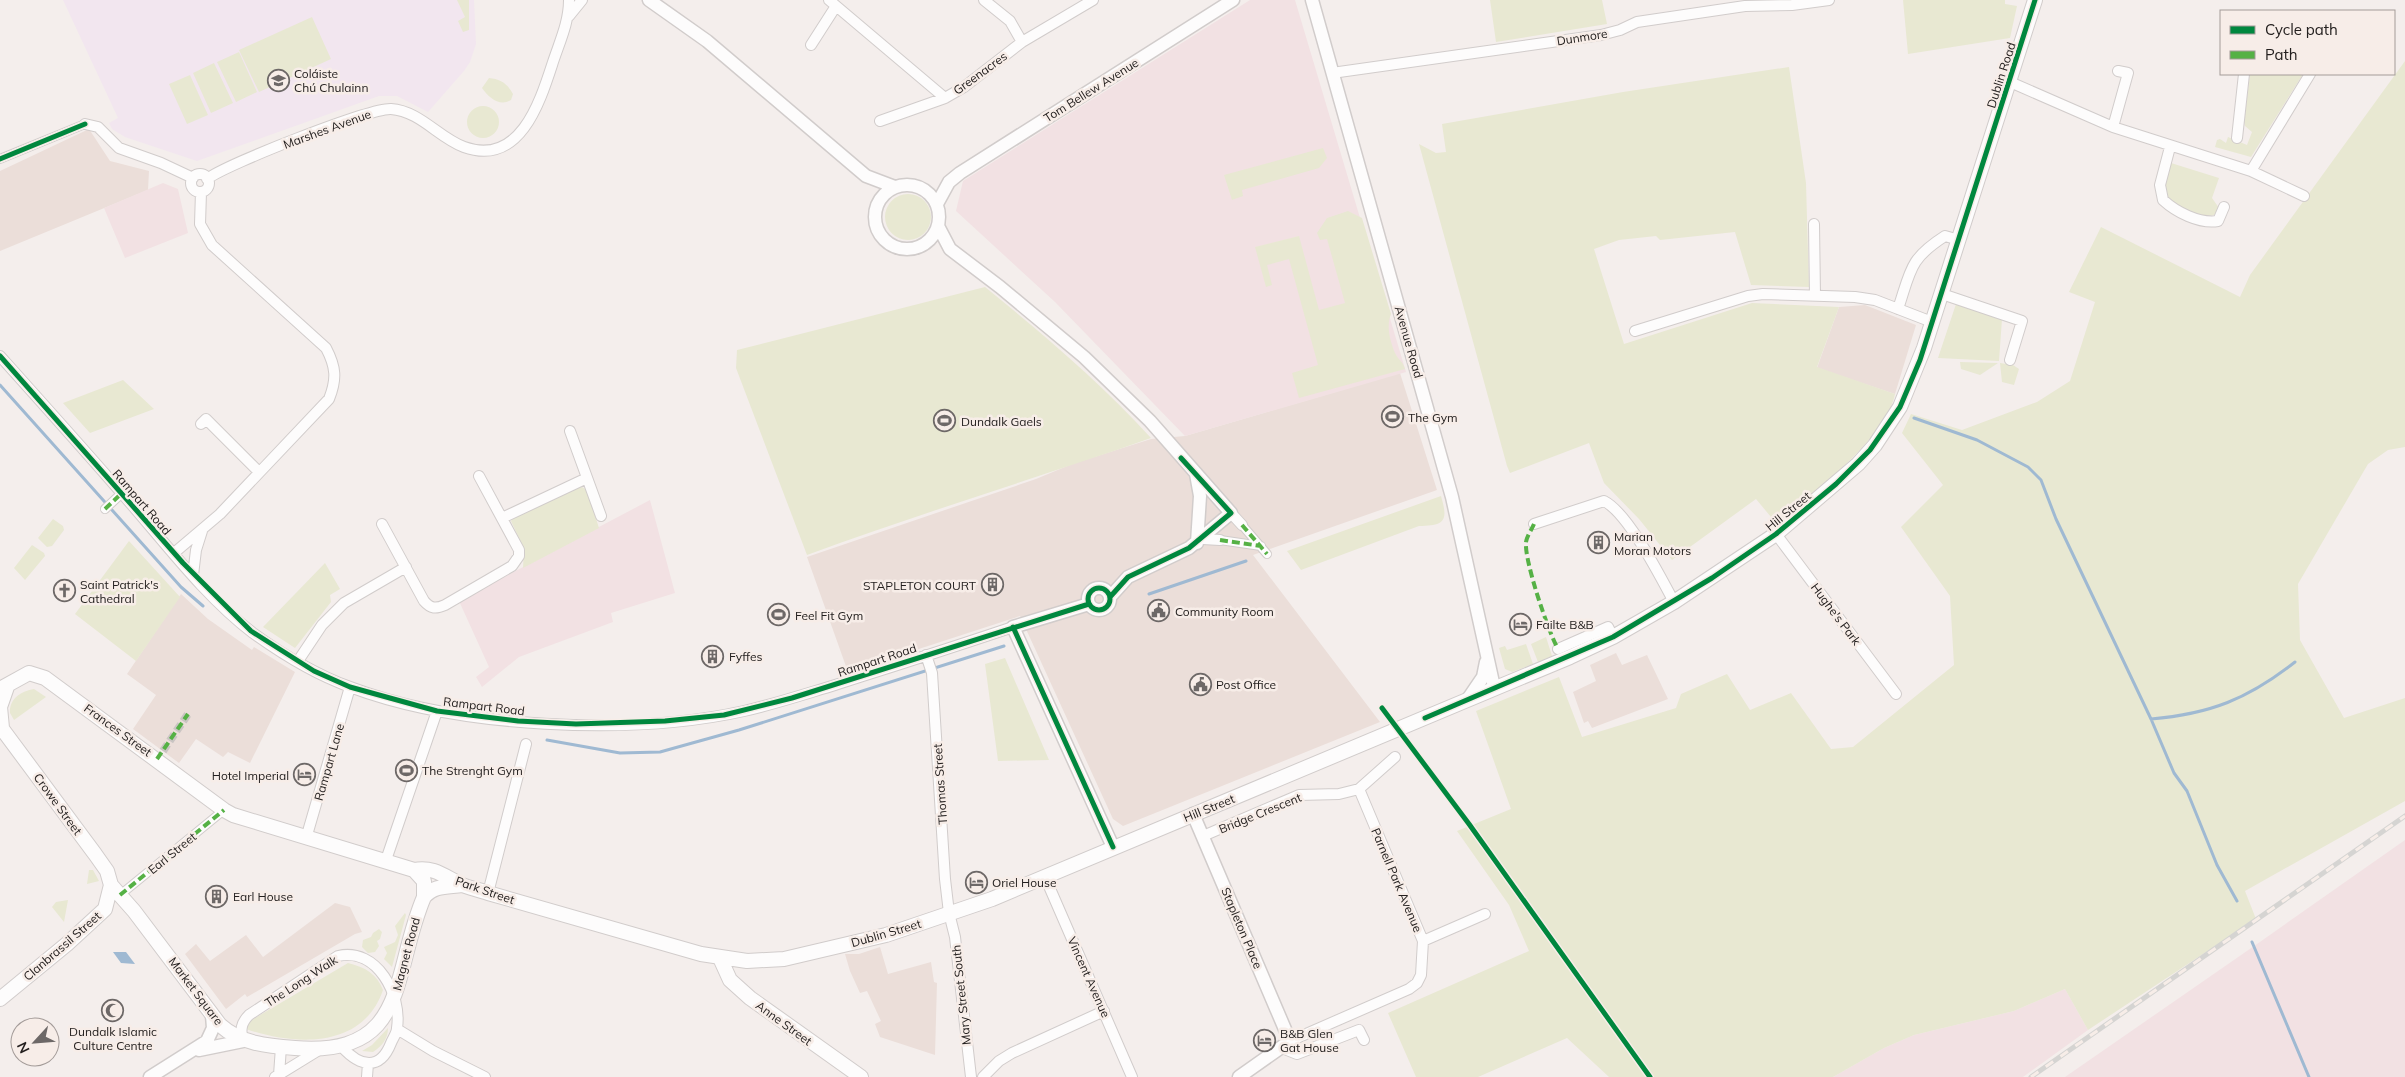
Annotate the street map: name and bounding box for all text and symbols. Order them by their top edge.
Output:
legend [2220,10,2395,75]
text: Cycle path [2265,20,2338,39]
street label: Dunmore [1556,26,1608,48]
street label: Dublin Road [1983,40,2019,110]
text: Path [2265,45,2297,64]
street label: Greenacres [950,48,1010,98]
street label: Tom Bellew Avenue [1041,55,1141,125]
place label: Coláiste Chú Chulainn [294,66,368,95]
school or university icon: Coláiste Chú Chulainn [266,68,290,92]
street label: Marshes Avenue [281,106,373,152]
street label: Avenue Road [1392,304,1426,380]
sports icon: The Gym [1380,405,1404,429]
sports icon: Dundalk Gaels [933,409,957,433]
place label: The Gym [1408,410,1458,425]
place label: Dundalk Gaels [961,414,1042,429]
street label: Rampart Road [109,466,175,538]
street label: Hill Street [1762,488,1814,534]
place label: Marian Moran Motors [1614,529,1691,558]
building icon: Marian Moran Motors [1586,531,1610,555]
building icon: STAPLETON COURT [980,573,1004,597]
place label: Saint Patrick's Cathedral [80,577,159,606]
place label: STAPLETON COURT [863,578,977,593]
church icon: Saint Patrick's Cathedral [52,579,76,603]
street label: Hughe's Park [1808,580,1865,649]
public building icon: Community Room [1147,599,1171,623]
sports icon: Feel Fit Gym [767,603,791,627]
place label: Community Room [1175,604,1274,619]
place label: Feel Fit Gym [795,608,863,623]
hotel icon: Failte B&B [1508,612,1532,636]
place label: Failte B&B [1536,617,1594,632]
street label: Rampart Road [836,640,918,680]
building icon: Fyffes [701,644,725,668]
place label: Fyffes [729,649,762,664]
public building icon: Post Office [1188,672,1212,696]
place label: Post Office [1216,677,1276,692]
street label: Rampart Road [442,694,526,718]
street label: Frances Street [81,700,155,760]
street label: Rampart Lane [311,722,347,802]
street label: Thomas Street [930,743,950,825]
sports icon: The Strenght Gym [394,758,418,782]
hotel icon: Hotel Imperial [293,763,317,787]
place label: The Strenght Gym [422,763,523,778]
place label: Hotel Imperial [212,768,289,783]
street label: Crowe Street [31,770,85,838]
street label: Bridge Crescent [1216,790,1304,836]
street label: Hill Street [1181,791,1237,825]
street label: Parnell Park Avenue [1368,826,1426,934]
street label: Earl Street [145,829,199,877]
hotel icon: Oriel House [964,870,988,894]
street label: Park Street [453,873,517,907]
place label: Oriel House [992,875,1056,890]
building icon: Earl House [205,884,229,908]
street label: Stapleton Place [1218,885,1266,971]
place label: Earl House [233,889,293,904]
street label: Clanbrassil Street [20,908,104,984]
street label: Magnet Road [389,916,423,992]
street label: Dublin Street [849,916,923,950]
street label: Vincent Avenue [1064,934,1114,1020]
street label: Mary Street South [948,944,974,1046]
street label: The Long Walk [262,952,341,1010]
street label: Market Square [166,954,226,1028]
mosque icon: Dundalk Islamic Culture Centre [101,998,125,1022]
street label: Anne Street [753,998,815,1048]
north arrow [10,1017,60,1067]
place label: Dundalk Islamic Culture Centre [69,1024,157,1053]
place label: B&B Glen Gat House [1280,1026,1339,1055]
hotel icon: B&B Glen Gat House [1252,1028,1276,1052]
text: N [13,1039,34,1056]

